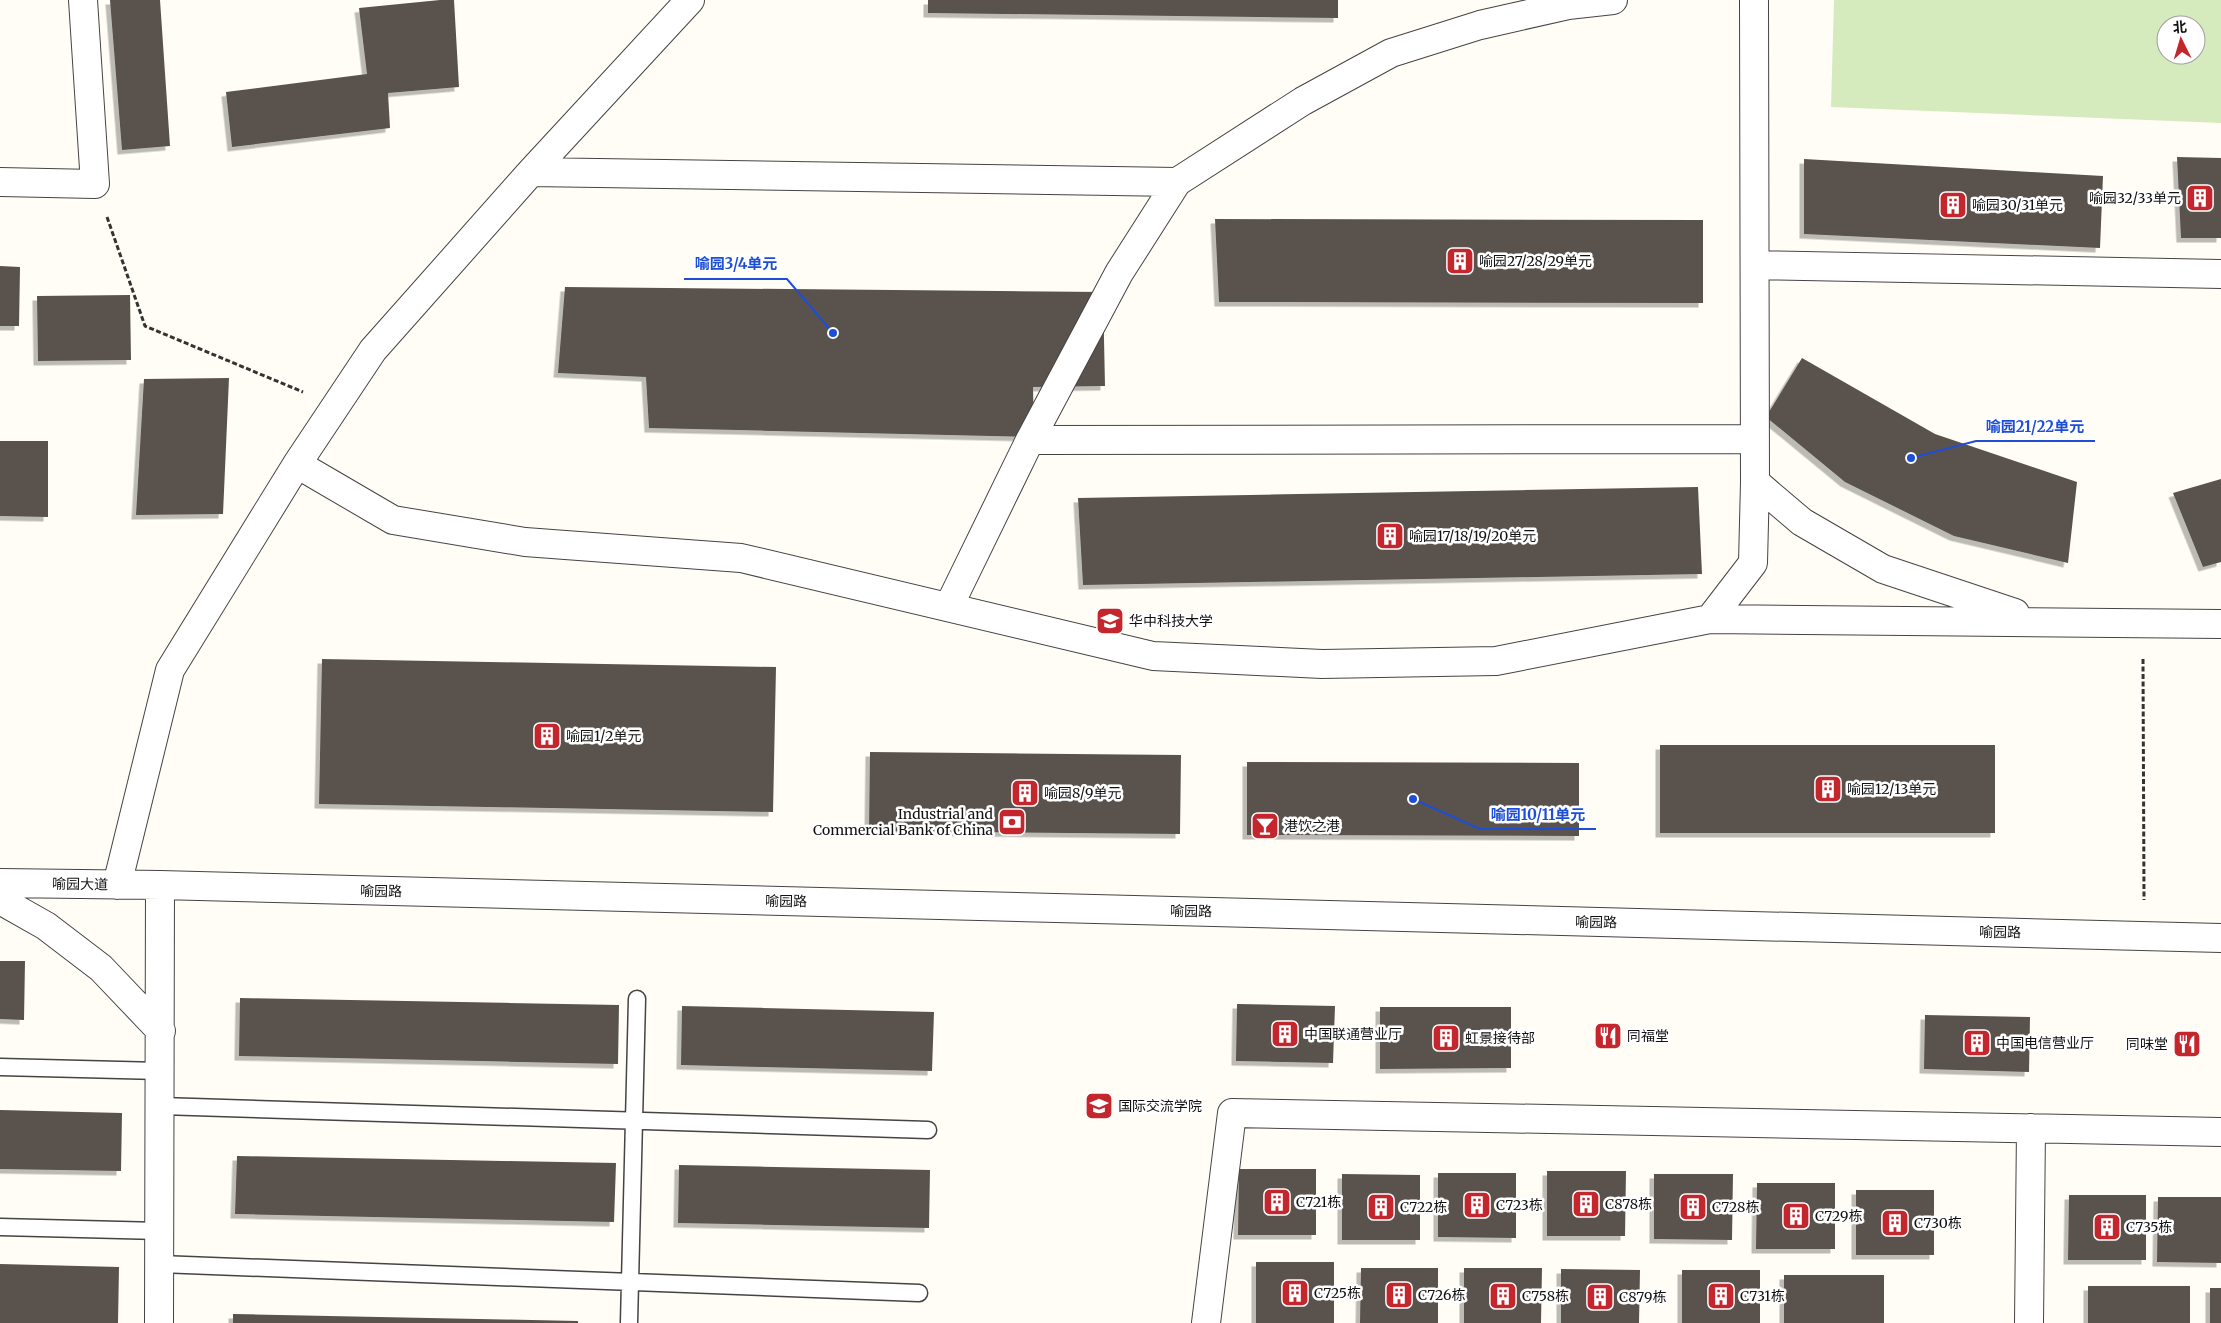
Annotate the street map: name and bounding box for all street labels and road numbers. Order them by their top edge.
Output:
street label: 喻园大道 [52,875,108,893]
street label: 喻园路 [360,882,402,900]
street label: 喻园路 [765,892,807,910]
street label: 喻园路 [1170,902,1212,920]
street label: 喻园路 [1575,913,1617,931]
street label: 喻园路 [1979,923,2021,941]

